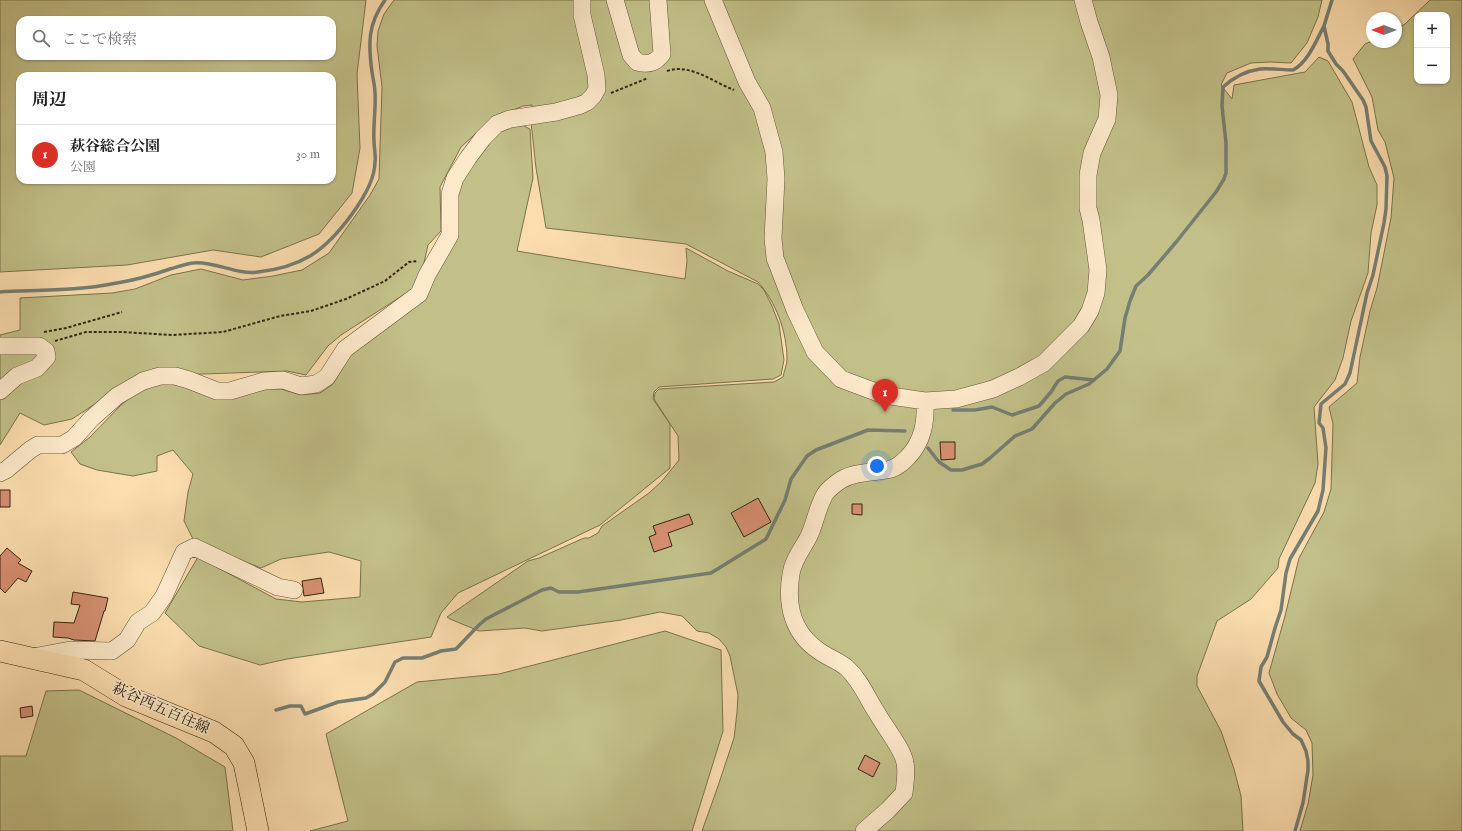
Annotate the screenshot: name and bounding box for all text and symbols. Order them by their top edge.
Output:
north arrow [1366,12,1402,48]
map controls [1414,12,1450,84]
button: + [1414,12,1450,48]
search box [16,16,336,60]
icon: search [30,27,52,49]
text: ここで検索 [62,30,137,49]
button: − [1414,48,1450,84]
text: 周辺 [32,90,66,111]
text: 萩谷総合公園 [70,137,160,156]
text: 1 [43,146,47,163]
text: 30 m [296,146,320,163]
text: 公園 [70,159,96,176]
pin: 1 [872,379,898,412]
your location [867,456,887,476]
street label: 萩谷西五百住線 [109,678,213,738]

